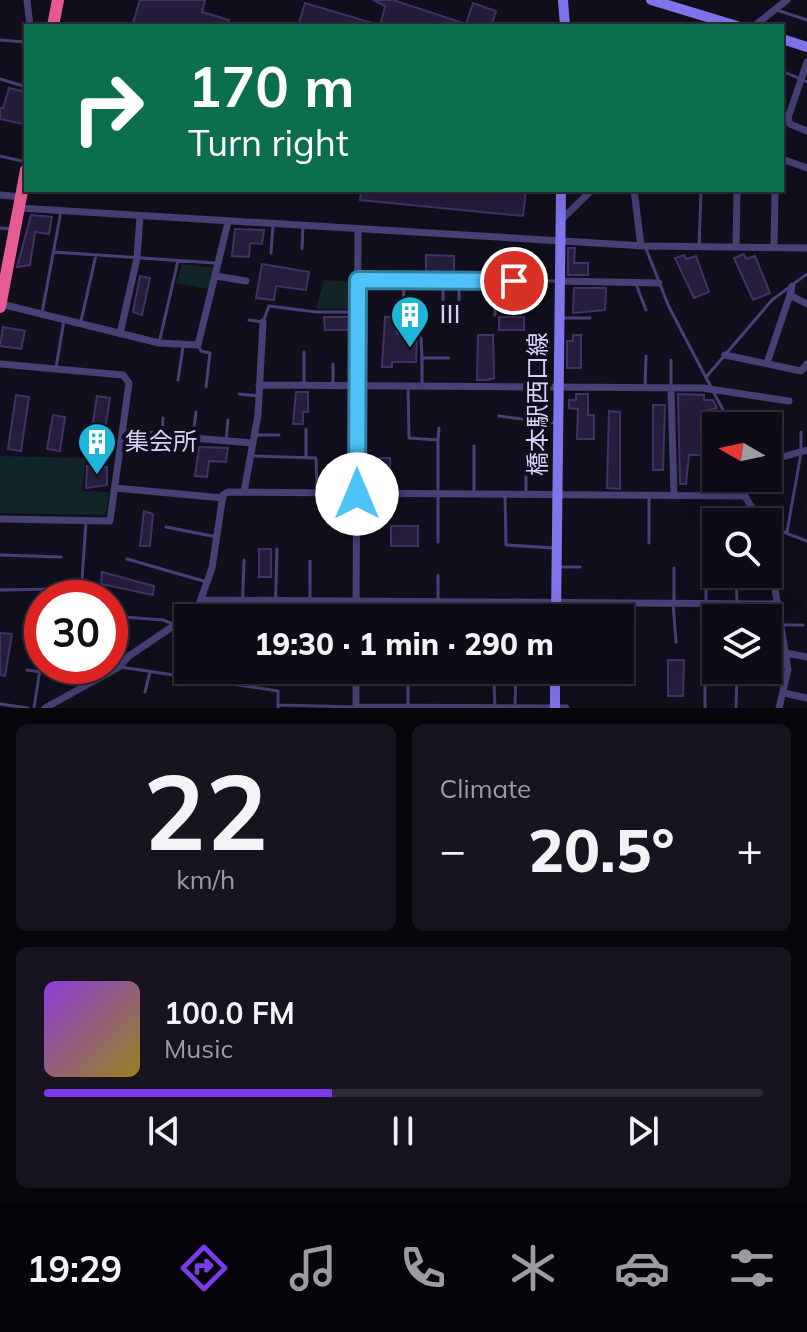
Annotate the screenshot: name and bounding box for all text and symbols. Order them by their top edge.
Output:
text: 170 m [188,51,355,121]
icon: right [56,56,160,160]
text: Turn right [188,120,349,165]
pin [480,247,548,315]
icon: arrive [492,259,536,303]
building icon: Ⅲ [389,294,431,349]
place label: Ⅲ [438,299,462,329]
street label: 橋本駅西口線 [522,332,552,476]
north arrow [702,412,782,492]
map controls [702,412,782,684]
building icon: 集会所 [76,421,118,476]
place label: 集会所 [125,426,197,456]
position arrow [315,452,399,536]
button: search [702,508,782,588]
speed limit sign: 30 [24,580,128,684]
button: layers [702,604,782,684]
text: 19:30 · 1 min · 290 m [254,625,554,663]
text: 22 [143,745,268,876]
text: Climate [440,772,531,805]
text: 20.5° [528,812,675,887]
text: − [440,822,466,877]
text: + [737,822,763,877]
text: km/h [176,863,235,896]
text: 100.0 FM [164,994,295,1032]
text: Music [164,1032,233,1065]
icon: previous [142,1109,186,1153]
icon: pause [381,1109,425,1153]
icon: next [621,1109,665,1153]
icon: directions [176,1240,232,1296]
icon: music [285,1240,341,1296]
icon: phone [395,1240,451,1296]
icon: climate [505,1240,561,1296]
icon: car [614,1240,670,1296]
icon: filters [724,1240,780,1296]
text: 19:29 [27,1246,122,1291]

